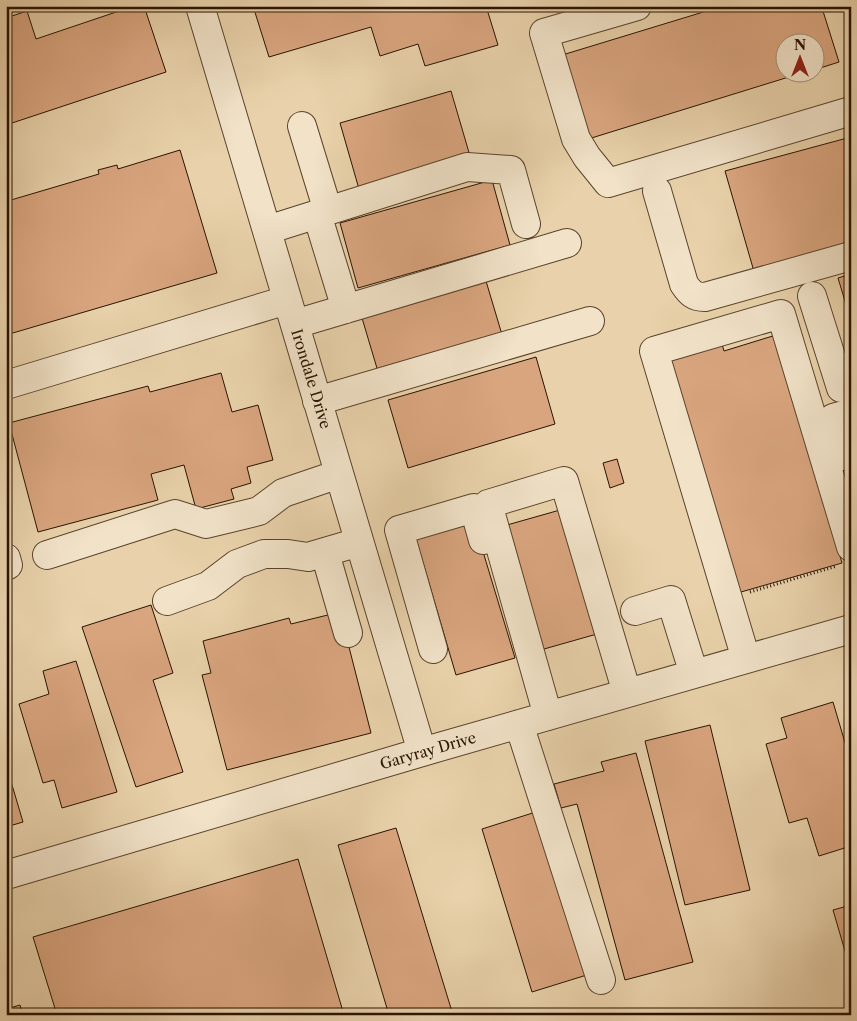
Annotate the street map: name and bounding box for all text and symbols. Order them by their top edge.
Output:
north arrow [774,32,824,82]
text: N [794,36,806,54]
street label: Irondale Drive [287,327,336,431]
street label: Garyray Drive [378,728,478,773]

